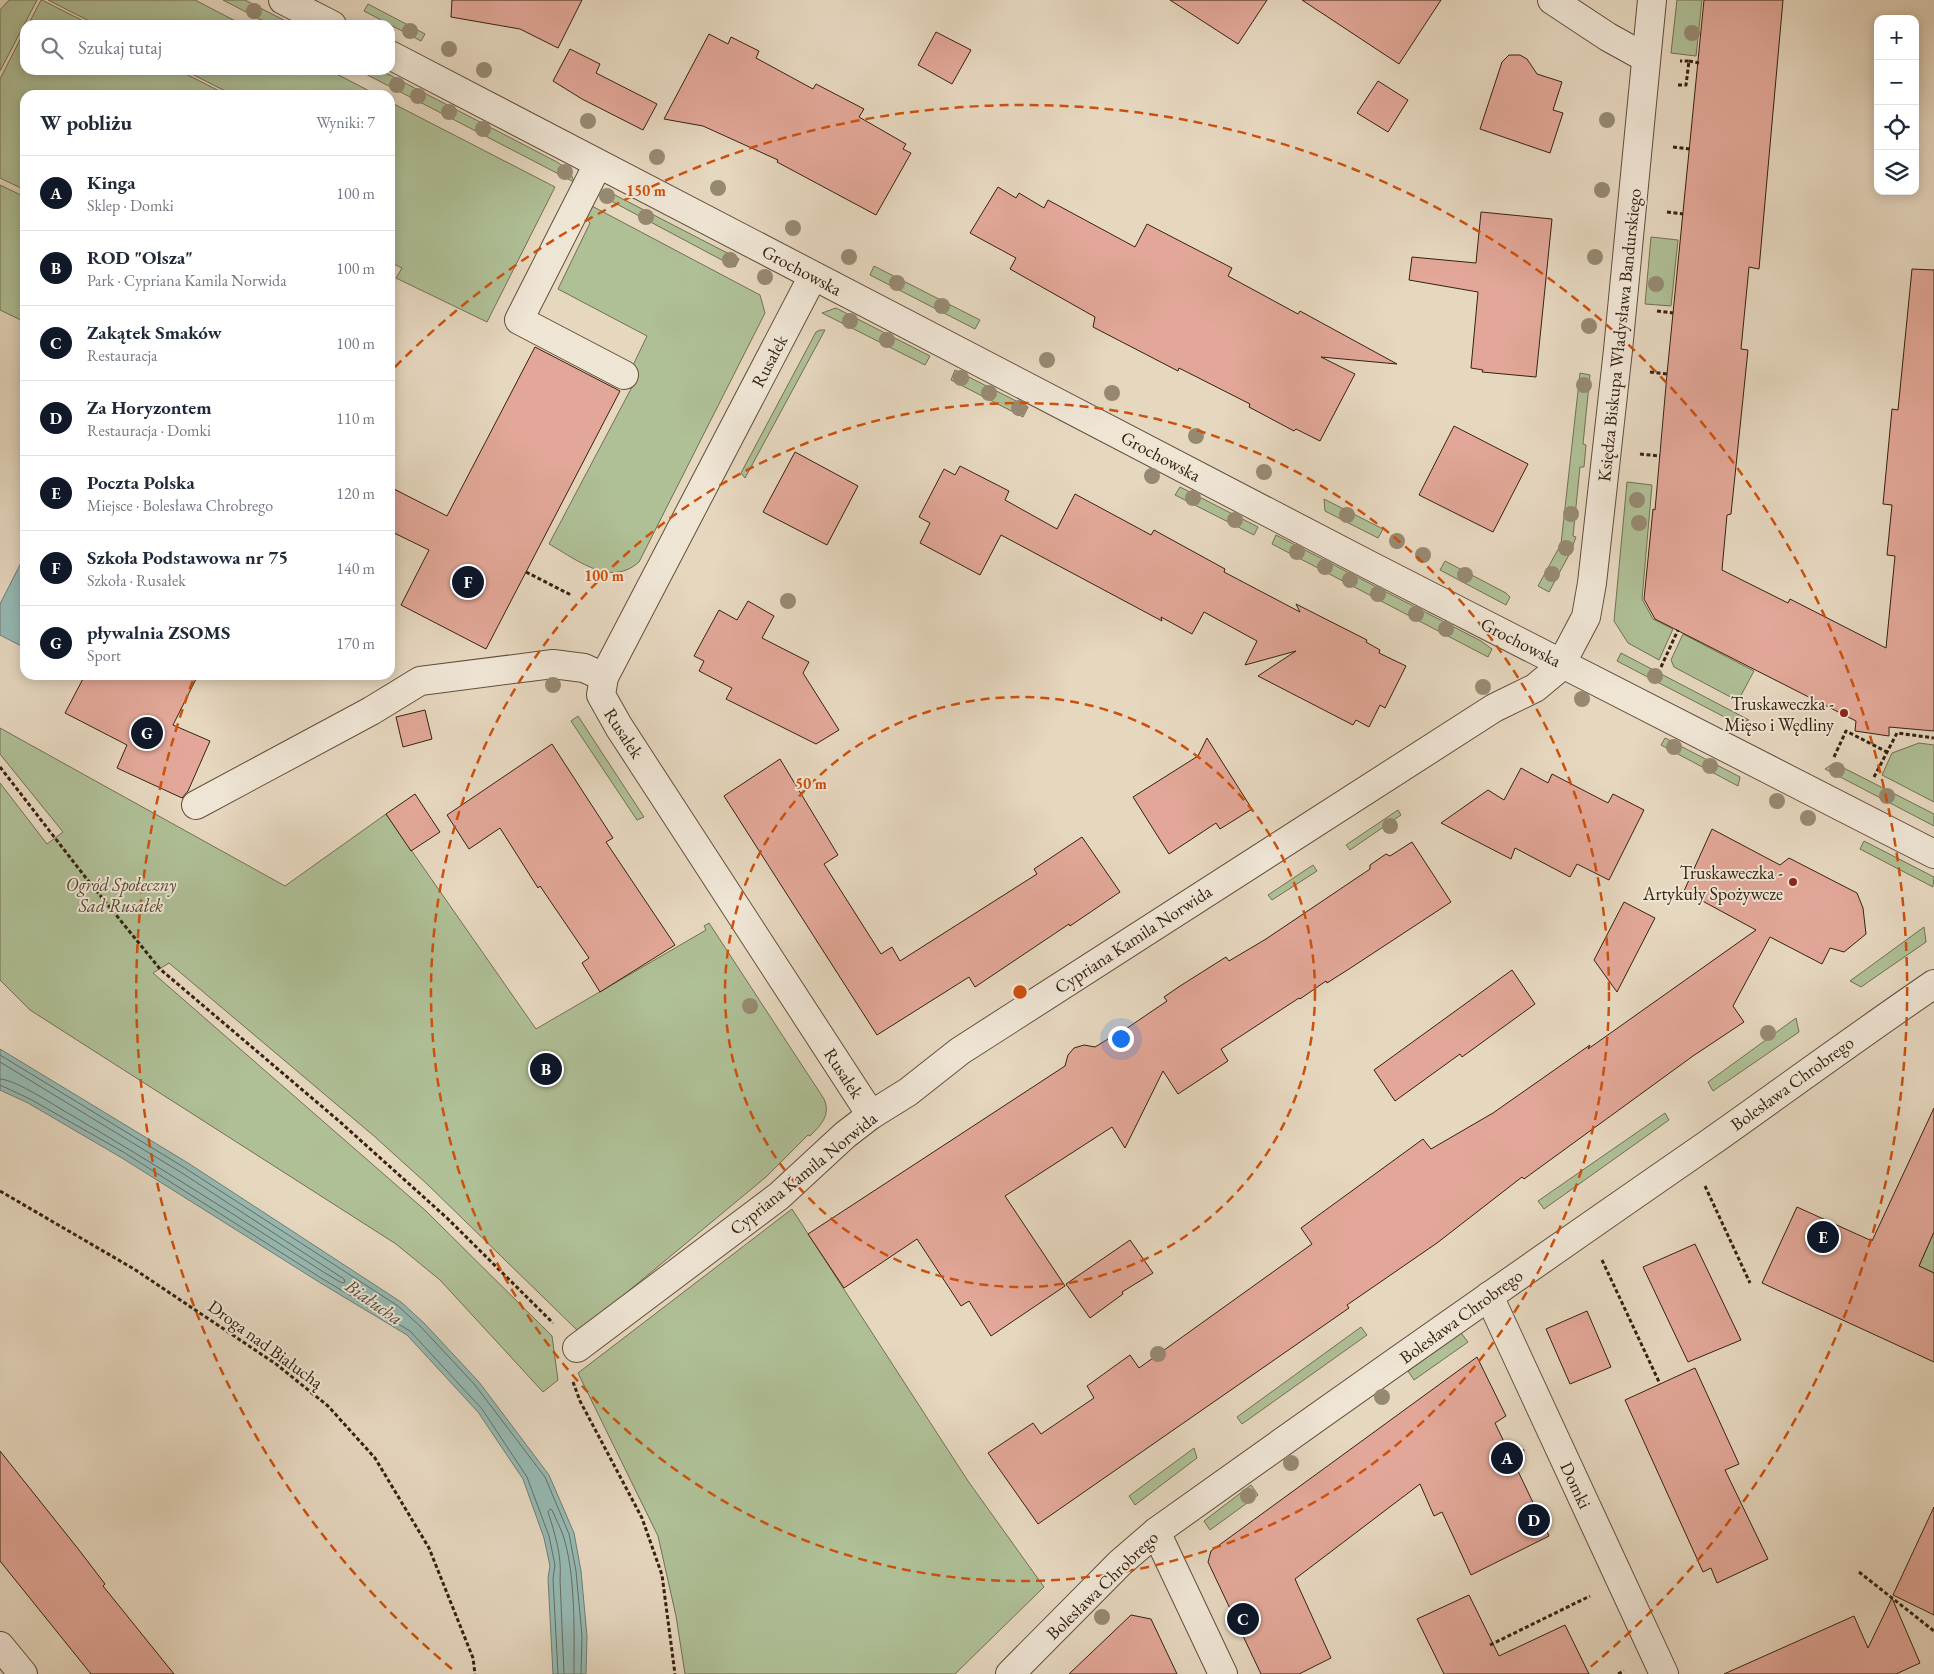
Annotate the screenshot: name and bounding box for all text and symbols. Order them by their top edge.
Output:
map controls [1874,15,1919,195]
button: + [1874,15,1919,60]
search box [20,20,395,75]
icon: search [38,34,66,62]
text: Szukaj tutaj [78,35,162,60]
button: − [1874,60,1919,105]
button: locate [1874,105,1919,150]
text: W pobliżu [40,109,132,136]
text: Wyniki: 7 [316,112,375,133]
button: layers [1874,150,1919,195]
text: Kinga [87,170,136,195]
text: 150 m [626,181,666,200]
text: A [50,183,62,204]
text: 100 m [336,183,375,204]
street label: Księdza Biskupa Władysława Bandurskiego [1592,187,1646,483]
text: Sklep · Domki [87,195,174,216]
street label: Grochowska [758,239,847,301]
text: ROD "Olsza" [87,245,193,270]
text: B [51,258,61,279]
text: 100 m [336,258,375,279]
text: Park · Cypriana Kamila Norwida [87,270,287,291]
text: Zakątek Smaków [87,320,222,345]
street label: Rusałek [746,330,793,391]
text: C [50,333,62,354]
text: 100 m [336,333,375,354]
text: Restauracja [87,345,158,366]
text: Za Horyzontem [87,395,212,420]
text: D [50,408,62,429]
text: 110 m [336,408,375,429]
text: Restauracja · Domki [87,420,211,441]
street label: Grochowska [1117,425,1206,487]
text: Poczta Polska [87,470,195,495]
text: E [51,483,61,504]
text: 120 m [336,483,375,504]
text: Miejsce · Bolesława Chrobrego [87,495,273,516]
text: Szkoła Podstawowa nr 75 [87,545,288,570]
text: F [52,558,60,579]
text: 140 m [336,558,375,579]
pin: F [452,563,484,601]
text: 100 m [584,566,624,585]
text: Szkoła · Rusałek [87,570,186,591]
street label: Grochowska [1477,612,1566,672]
text: pływalnia ZSOMS [87,620,230,645]
text: G [50,633,62,654]
text: 170 m [336,633,375,654]
text: Sport [87,645,121,666]
place label: Truskaweczka - Mięso i Wędliny [1724,692,1834,736]
street label: Rusałek [599,703,649,763]
marker: Truskaweczka - Mięso i Wędliny [1838,707,1850,719]
pin: G [131,714,163,752]
text: 50 m [795,774,827,793]
place label: Truskaweczka - Artykuły Spożywcze [1642,861,1783,905]
park label: Ogród Społeczny Sad Rusałek [66,873,177,917]
marker: Truskaweczka - Artykuły Spożywcze [1787,876,1799,888]
street label: Cypriana Kamila Norwida [1050,879,1217,998]
centre of rings [1011,983,1029,1001]
your location [1108,1026,1134,1052]
street label: Bolesława Chrobrego [1726,1030,1858,1136]
street label: Rusałek [819,1043,869,1103]
pin: B [530,1050,562,1088]
street label: Cypriana Kamila Norwida [725,1106,882,1240]
pin: E [1807,1218,1839,1256]
street label: Bolesława Chrobrego [1395,1263,1527,1369]
water label: Białucha [339,1273,408,1331]
street label: Droga nad Białuchą [204,1294,329,1394]
pin: A [1491,1439,1523,1477]
street label: Domki [1555,1458,1597,1513]
pin: D [1518,1501,1550,1539]
street label: Bolesława Chrobrego [1041,1526,1163,1644]
pin: C [1227,1600,1259,1638]

